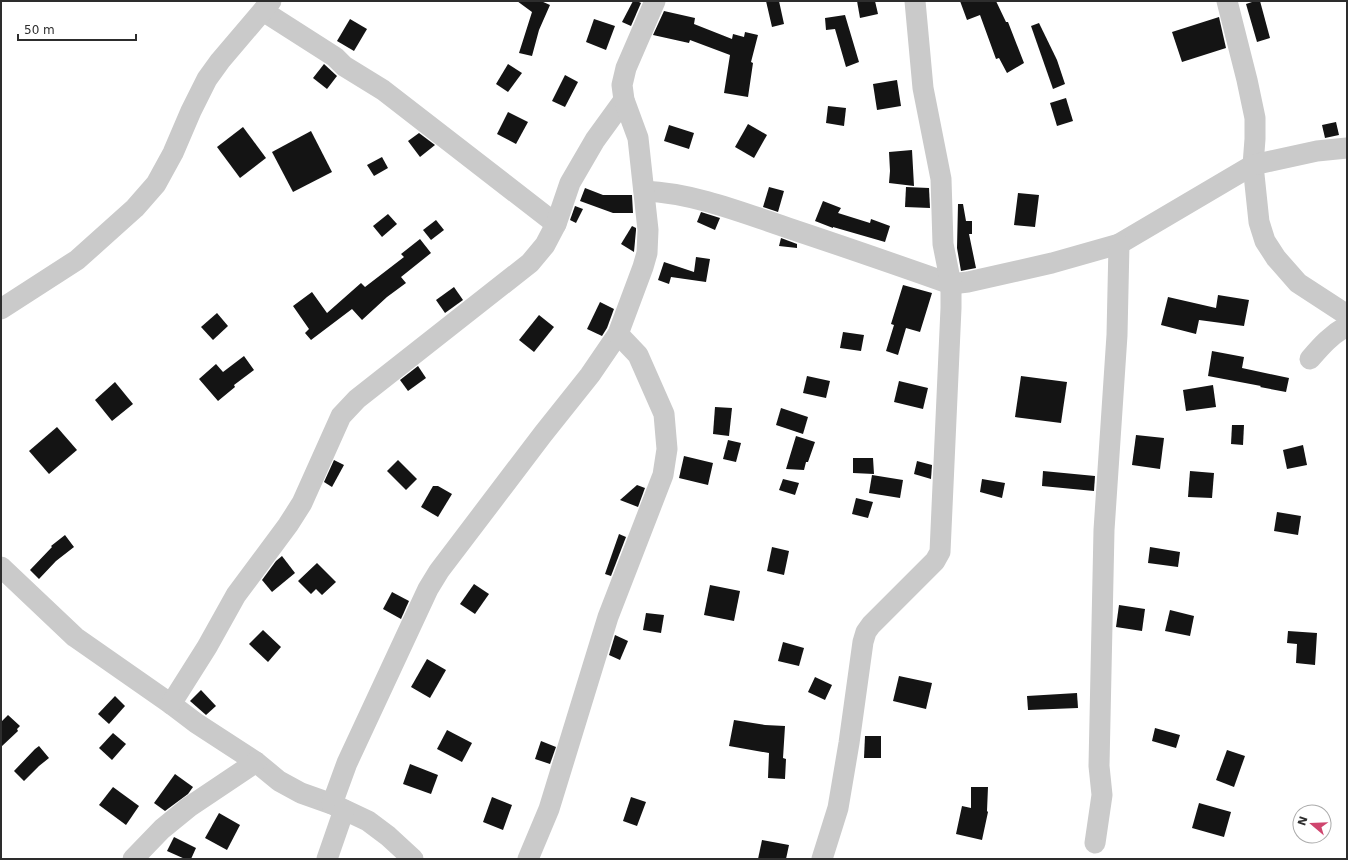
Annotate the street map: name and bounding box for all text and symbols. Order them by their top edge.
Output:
scale bar [18,16,136,42]
text: 50 m [24,23,55,37]
north arrow [1292,804,1332,844]
text: N [1295,814,1311,827]

